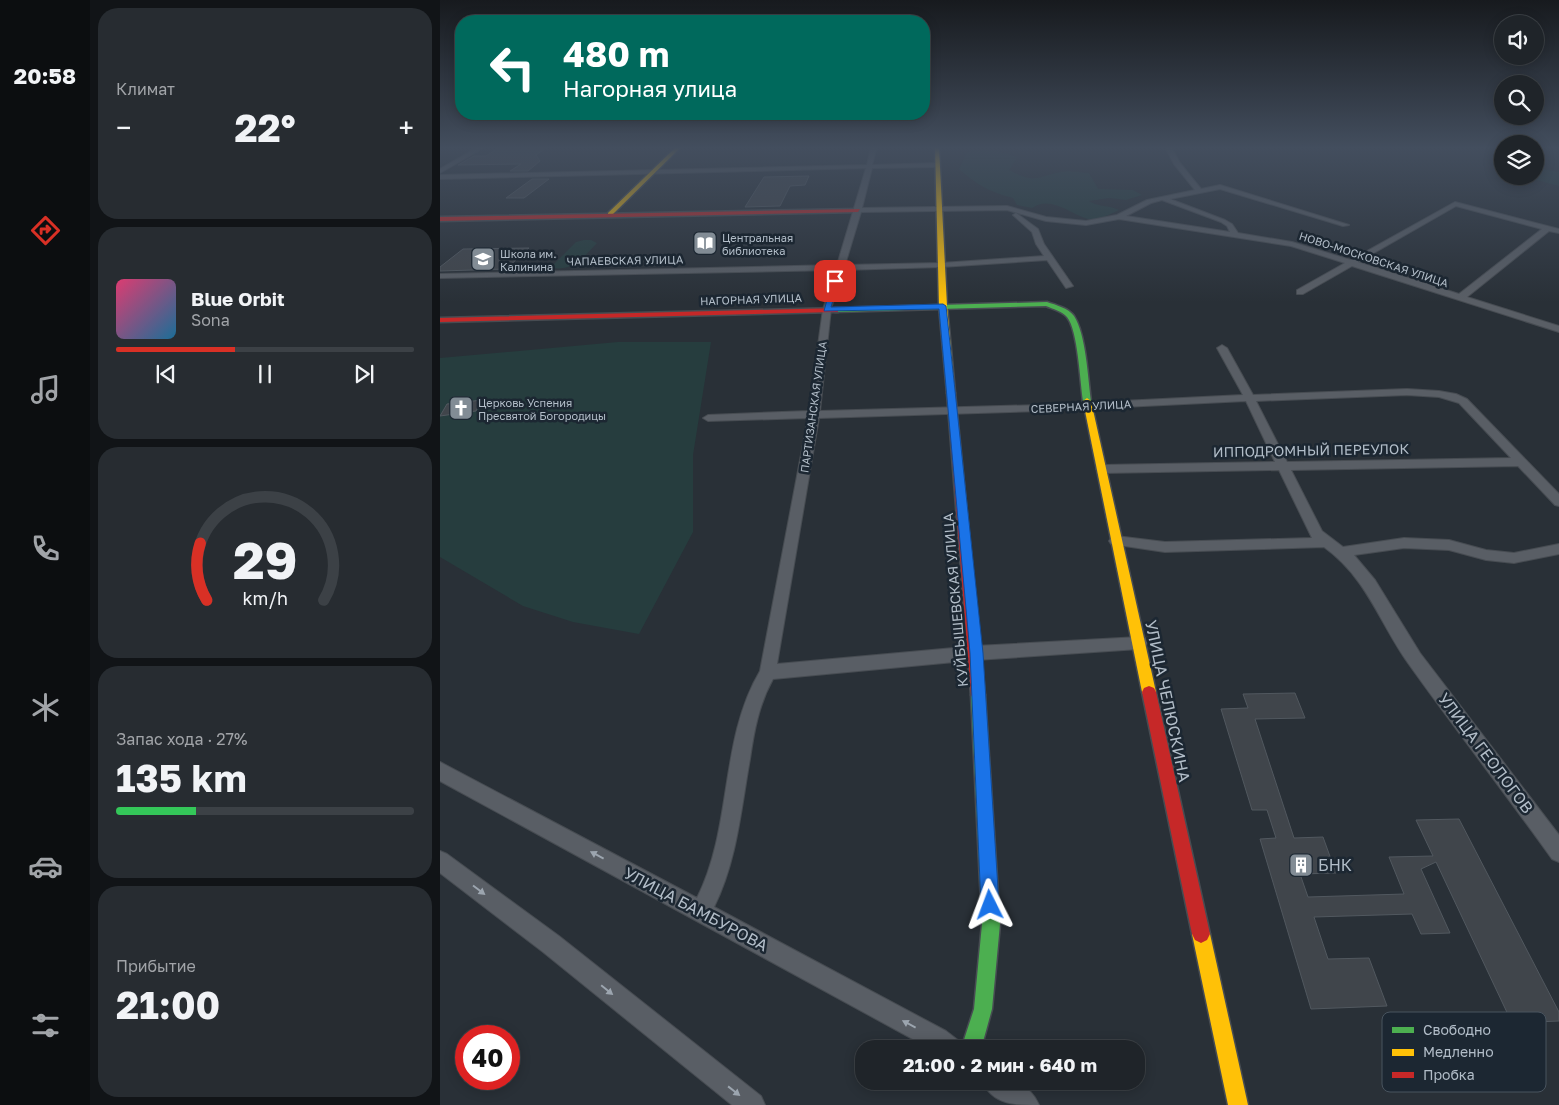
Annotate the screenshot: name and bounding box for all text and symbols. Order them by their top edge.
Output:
map controls [1494,15,1544,185]
button: sound [1494,15,1544,65]
text: 480 m [563,33,669,75]
icon: left [480,35,545,100]
text: 20:58 [14,62,76,89]
text: Нагорная улица [563,75,737,102]
button: search [1494,75,1544,125]
text: Климат [116,79,175,99]
text: 22° [234,105,296,150]
text: − [116,111,131,144]
text: + [399,111,414,144]
button: layers [1494,135,1544,185]
icon: directions [28,213,63,248]
street label: НОВО-МОСКОВСКАЯ УЛИЦА [1298,229,1451,290]
library icon: Центральная библиотека [692,230,718,256]
place label: Центральная библиотека [722,231,793,257]
school or university icon: Школа им. Калинина [470,246,496,272]
place label: Школа им. Калинина [500,247,557,273]
street label: ЧАПАЕВСКАЯ УЛИЦА [567,252,684,268]
pin [814,260,856,302]
icon: arrive [821,267,849,295]
text: Blue Orbit [191,287,285,310]
street label: НАГОРНАЯ УЛИЦА [700,291,803,307]
text: Sona [191,310,230,330]
street label: ПАРТИЗАНСКАЯ УЛИЦА [797,340,829,474]
icon: previous [152,360,180,388]
icon: pause [251,360,279,388]
icon: next [350,360,378,388]
icon: music [28,372,63,407]
church icon: Церковь Успения Пресвятой Богородицы [448,395,474,421]
place label: Церковь Успения Пресвятой Богородицы [478,396,606,422]
street label: СЕВЕРНАЯ УЛИЦА [1030,397,1132,415]
street label: ИППОДРОМНЫЙ ПЕРЕУЛОК [1213,440,1409,460]
street label: КУЙБЫШЕВСКАЯ УЛИЦА [939,512,971,688]
text: 29 [233,528,297,590]
icon: phone [28,531,63,566]
text: km/h [242,587,288,609]
street label: УЛИЦА ЧЕЛЮСКИНА [1141,618,1195,784]
street label: УЛИЦА ГЕОЛОГОВ [1434,689,1538,817]
icon: climate [28,690,63,725]
text: Запас хода · 27% [116,729,247,749]
text: 135 km [116,755,247,800]
icon: car [28,849,63,884]
one-way arrow [590,851,603,860]
building icon: БНК [1288,852,1314,878]
place label: БНК [1318,855,1352,875]
street label: УЛИЦА БАМБУРОВА [621,863,772,956]
position arrow [963,878,1015,930]
one-way arrow [472,885,486,895]
text: Прибытие [116,956,196,976]
text: 21:00 [116,982,220,1027]
one-way arrow [601,984,613,995]
icon: filters [28,1008,63,1043]
legend [1382,1012,1546,1092]
one-way arrow [902,1019,916,1028]
text: Свободно [1423,1021,1491,1038]
speed limit sign: 40 [455,1025,520,1090]
text: Медленно [1423,1043,1494,1060]
text: 21:00 · 2 мин · 640 m [903,1053,1097,1076]
text: Пробка [1423,1066,1475,1083]
one-way arrow [727,1086,740,1097]

